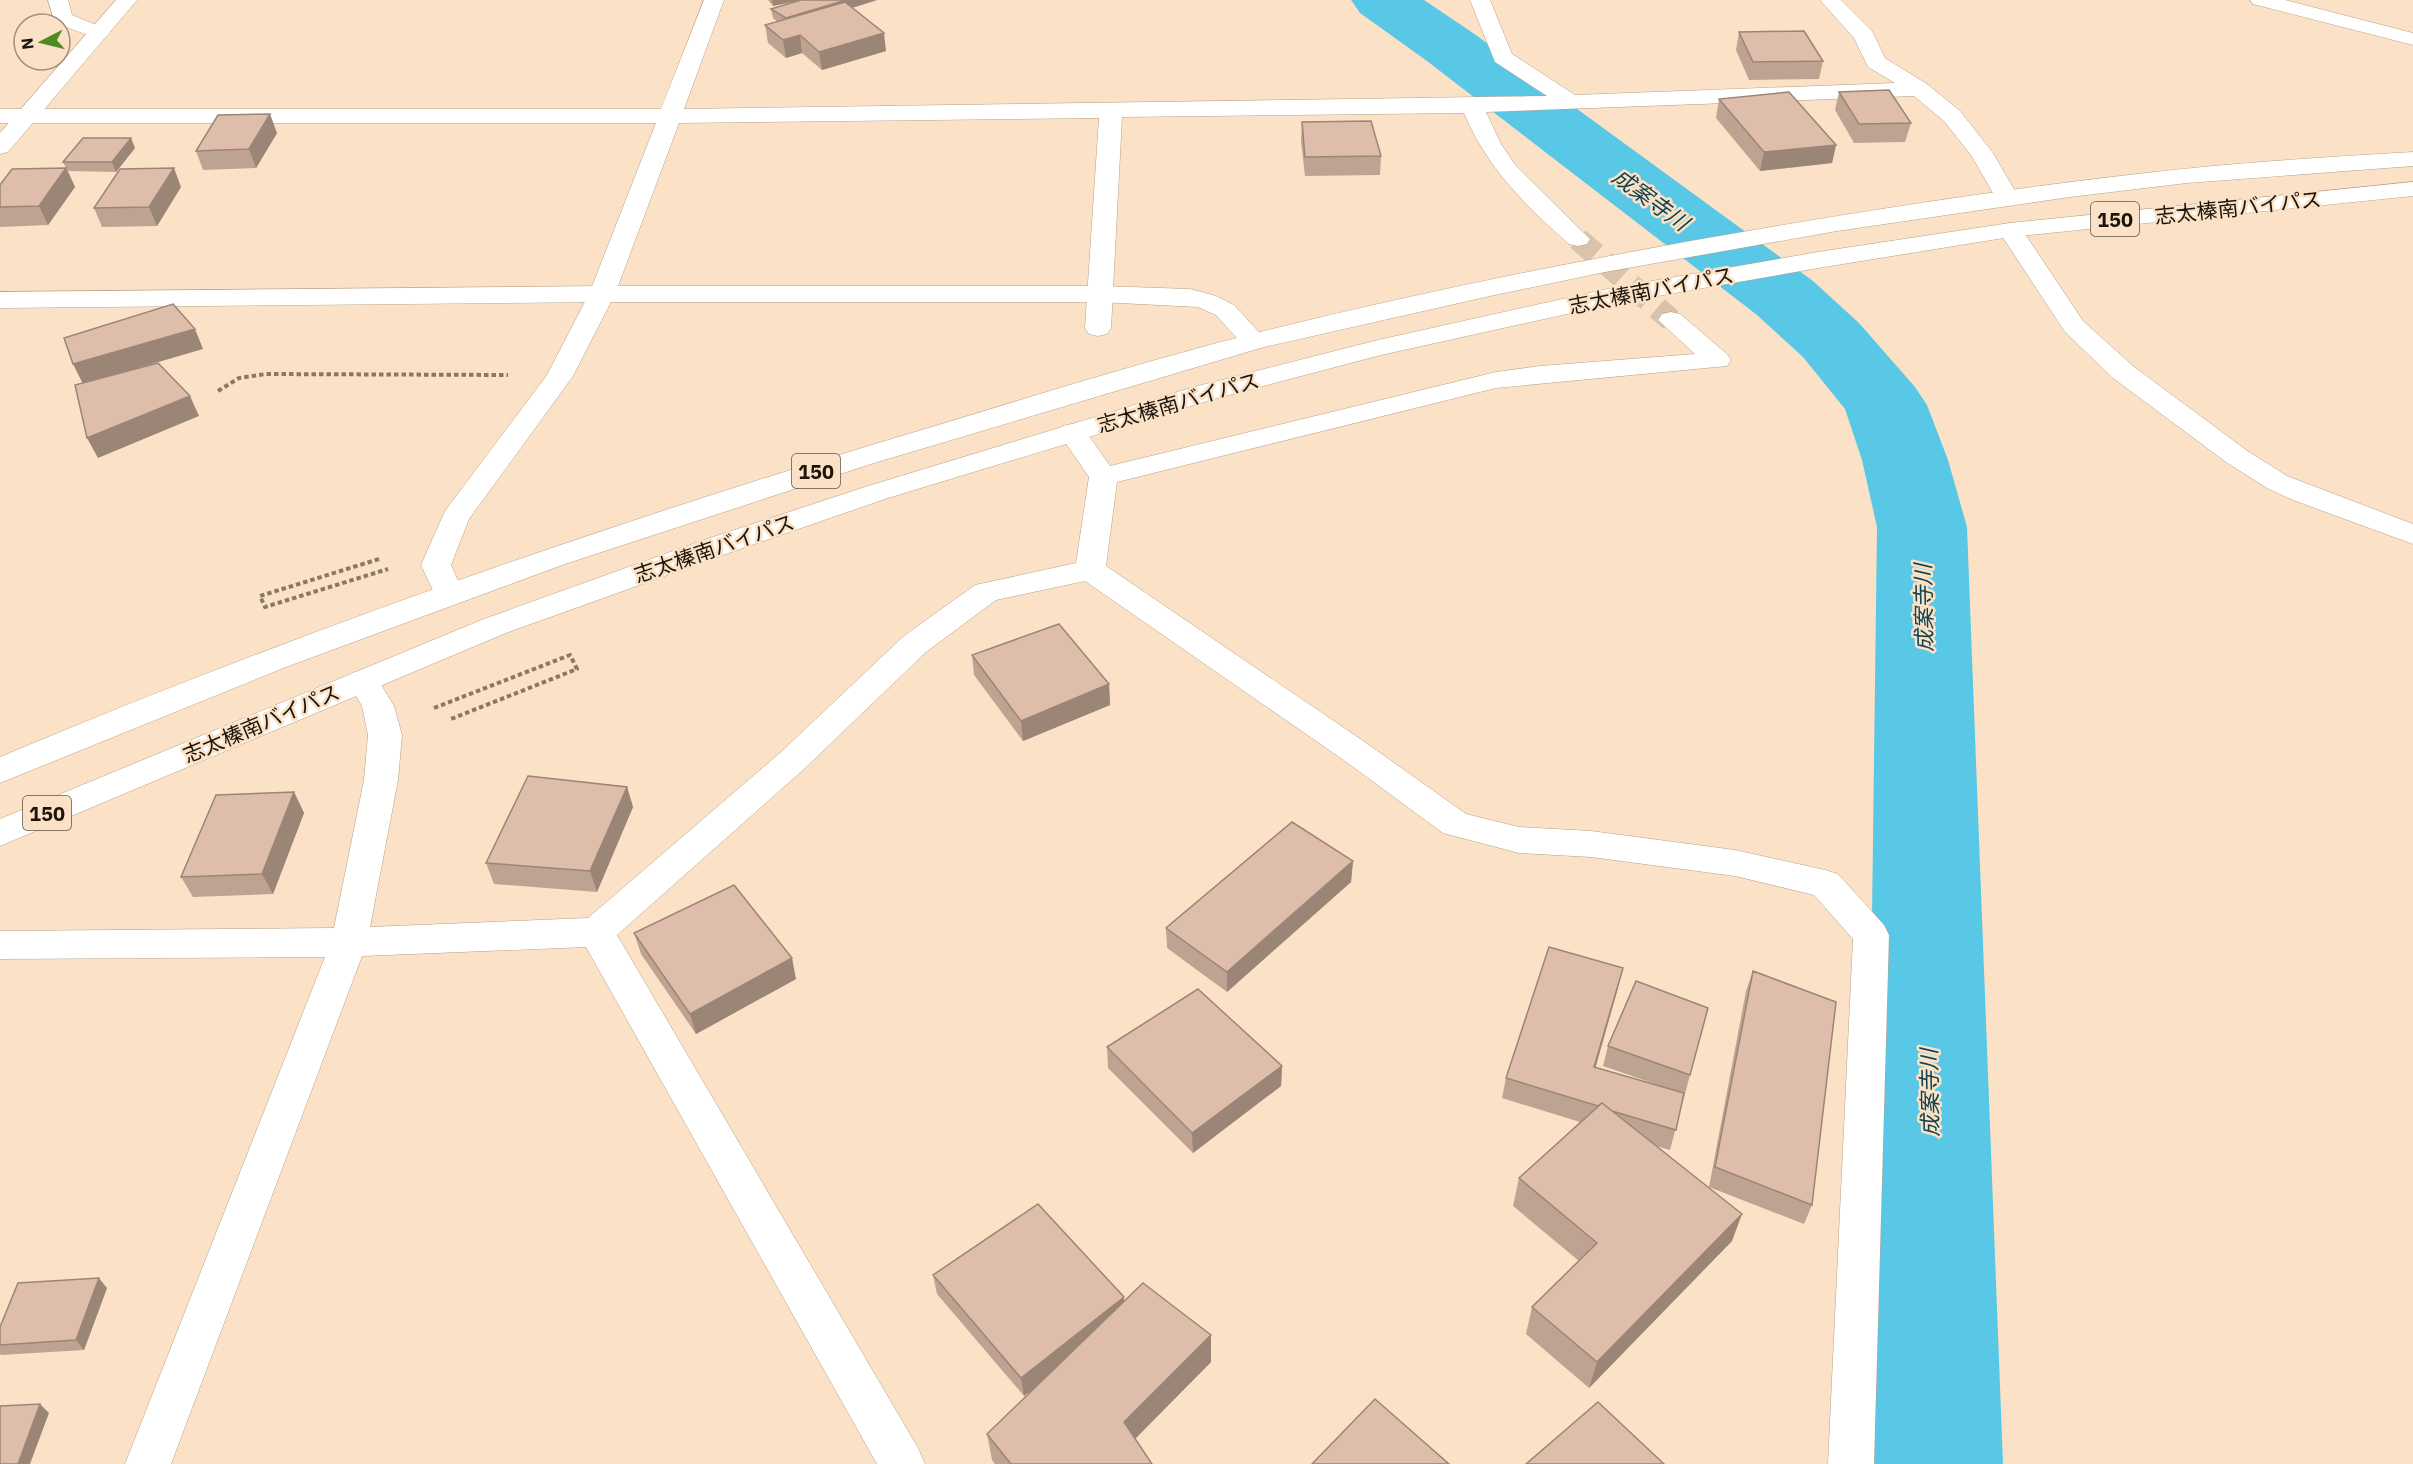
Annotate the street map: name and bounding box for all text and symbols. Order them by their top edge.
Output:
north arrow [12,12,72,72]
text: N [16,37,38,51]
water label: 成案寺川 [1607,161,1697,238]
street label: 志太榛南バイパス [2153,184,2323,230]
road number: 150 [2091,202,2139,236]
street label: 志太榛南バイパス [1566,260,1736,320]
street label: 志太榛南バイパス [1094,365,1262,439]
road number: 150 [792,454,840,488]
street label: 志太榛南バイパス [630,507,798,589]
water label: 成案寺川 [1908,562,1938,652]
street label: 志太榛南バイパス [178,677,344,769]
road number: 150 [23,796,71,830]
water label: 成案寺川 [1914,1047,1944,1137]

